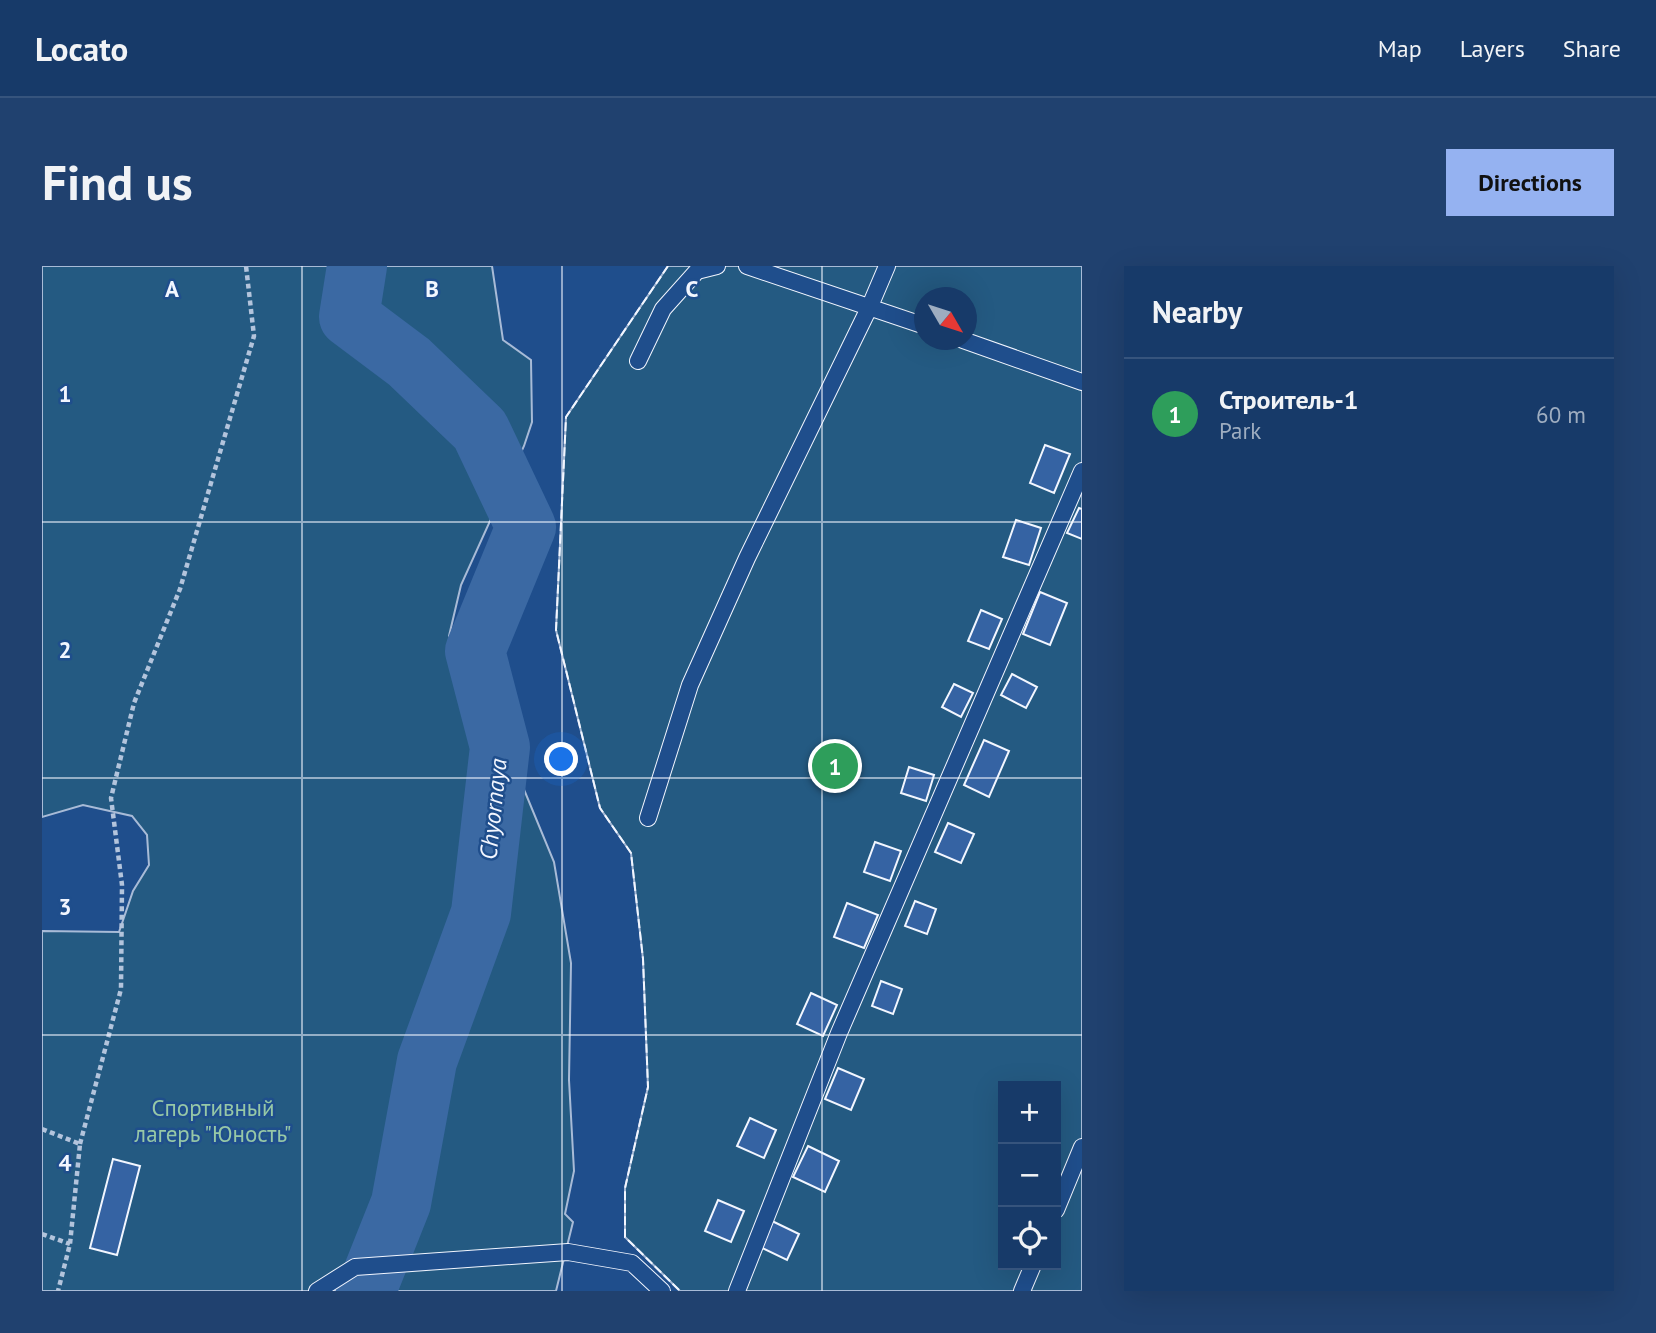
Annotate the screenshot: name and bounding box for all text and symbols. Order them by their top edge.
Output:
text: Locato [35,27,128,70]
text: Map [1378,33,1422,64]
text: Layers [1460,33,1525,64]
text: Share [1563,33,1621,64]
button: Directions [1446,149,1614,216]
text: Find us [42,150,193,214]
text: A [165,274,179,303]
text: B [425,274,439,303]
text: C [686,274,699,303]
north arrow [914,287,977,350]
text: Nearby [1152,292,1242,331]
text: 1 [58,379,72,408]
text: Строитель-1 [1219,383,1359,416]
text: 1 [1168,400,1182,429]
text: 60 m [1536,400,1586,429]
text: Park [1219,416,1261,445]
text: 2 [58,635,72,664]
pin: 1 [812,740,858,792]
your location [544,742,578,776]
water label: Chyornaya [472,757,514,861]
text: 3 [58,892,72,921]
map controls [998,1081,1061,1270]
button: + [998,1081,1061,1144]
park label: Спортивный лагерь "Юность" [134,1093,291,1148]
button: − [998,1144,1061,1207]
text: 4 [58,1148,72,1177]
button: locate [998,1207,1061,1270]

